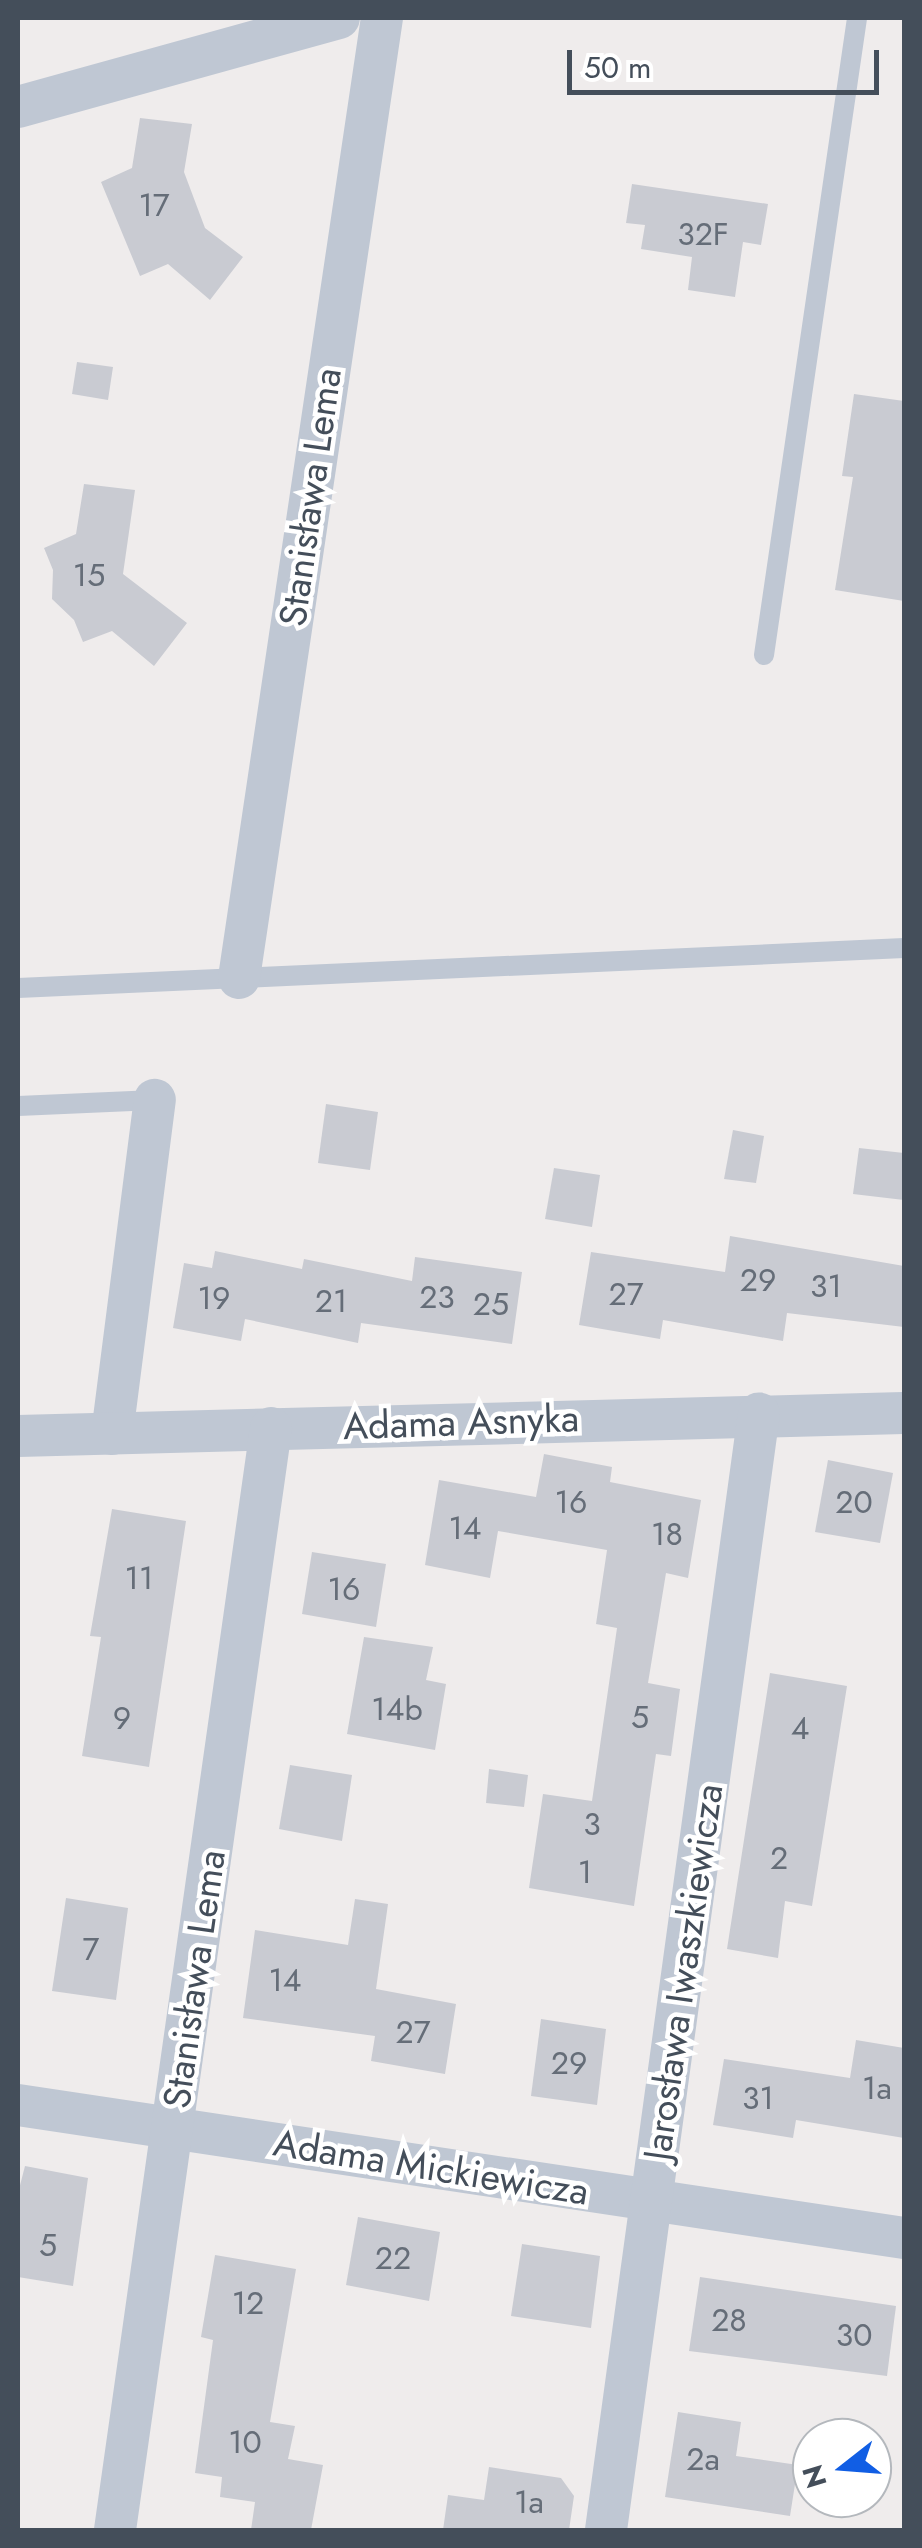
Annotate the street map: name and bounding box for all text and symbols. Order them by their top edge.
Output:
scale bar [572,30,884,92]
text: 50 m [584,46,651,89]
house number: 17 [138,186,170,224]
house number: 32F [677,215,729,253]
street label: Stanisława Lema [269,365,351,629]
house number: 15 [73,556,105,594]
house number: 29 [740,1261,776,1299]
house number: 31 [810,1267,842,1305]
house number: 27 [608,1275,644,1313]
house number: 23 [419,1278,455,1316]
house number: 19 [198,1279,230,1317]
house number: 21 [315,1282,347,1320]
house number: 25 [473,1285,509,1323]
street label: Adama Asnyka [342,1395,580,1449]
house number: 16 [555,1483,587,1521]
house number: 20 [835,1483,873,1521]
house number: 14 [448,1509,482,1547]
house number: 18 [651,1515,683,1553]
house number: 11 [125,1559,153,1597]
house number: 16 [328,1570,360,1608]
house number: 14b [371,1690,423,1728]
house number: 5 [631,1698,649,1736]
house number: 9 [113,1699,131,1737]
house number: 4 [791,1709,809,1747]
street label: Jarosława Iwaszkiewicza [634,1781,732,2163]
house number: 3 [583,1805,601,1843]
house number: 2 [770,1839,788,1877]
street label: Stanisława Lema [153,1847,235,2111]
house number: 1 [578,1853,592,1891]
house number: 7 [83,1930,99,1968]
house number: 14 [268,1961,302,1999]
house number: 27 [395,2013,431,2051]
house number: 29 [551,2044,587,2082]
house number: 1a [862,2069,892,2107]
house number: 31 [742,2079,774,2117]
street label: Adama Mickiewicza [270,2120,592,2214]
house number: 5 [39,2226,57,2264]
house number: 22 [375,2239,411,2277]
house number: 12 [232,2284,264,2322]
house number: 28 [711,2301,747,2339]
house number: 30 [836,2316,872,2354]
north arrow [792,2418,892,2518]
house number: 10 [228,2423,262,2461]
house number: 2a [686,2440,720,2478]
text: N [792,2460,838,2493]
house number: 1a [514,2483,544,2521]

